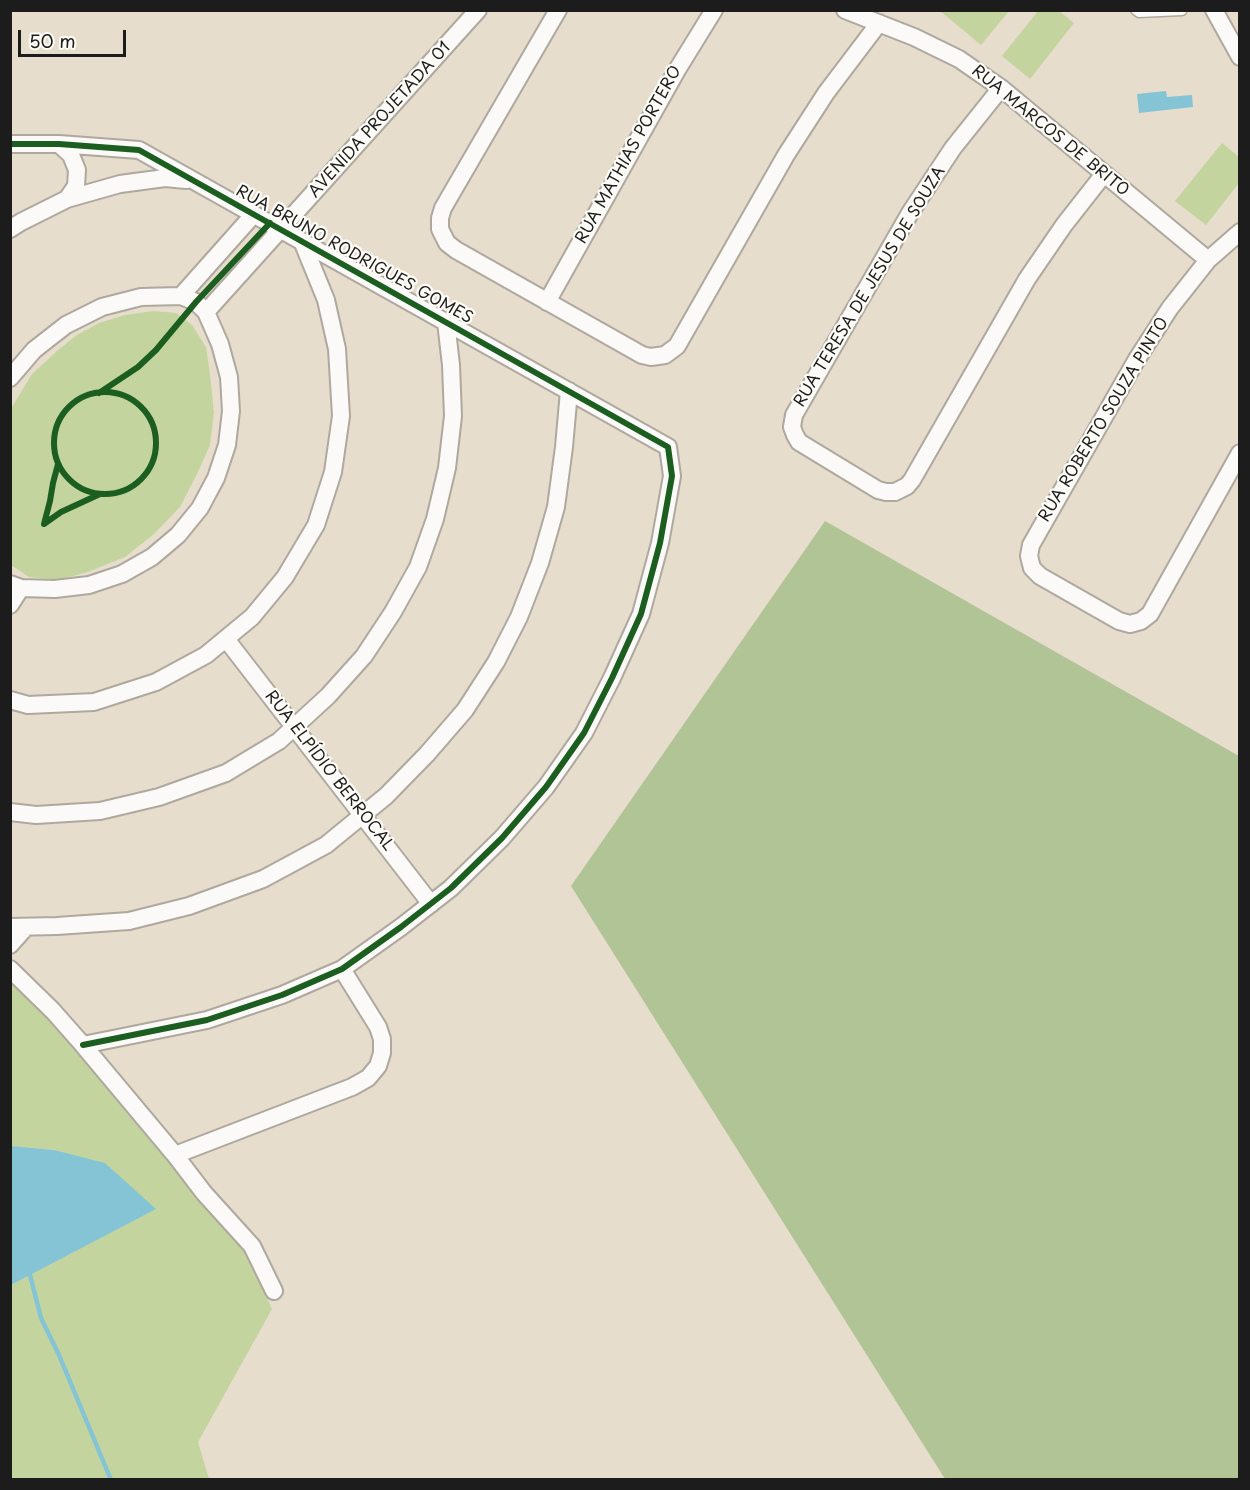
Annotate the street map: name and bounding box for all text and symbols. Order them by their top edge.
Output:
scale bar [21,18,129,56]
text: 50 m [29,27,76,54]
street label: AVENIDA PROJETADA 01 [305,38,455,202]
street label: RUA MARCOS DE BRITO [967,62,1133,200]
street label: RUA MATHIAS PORTERO [572,63,686,247]
street label: RUA TERESA DE JESUS DE SOUZA [790,163,950,411]
street label: RUA BRUNO RODRIGUES GOMES [232,182,476,328]
street label: RUA ROBERTO SOUZA PINTO [1035,314,1173,526]
street label: RUA ELPÍDIO BERROCAL [260,687,398,855]

